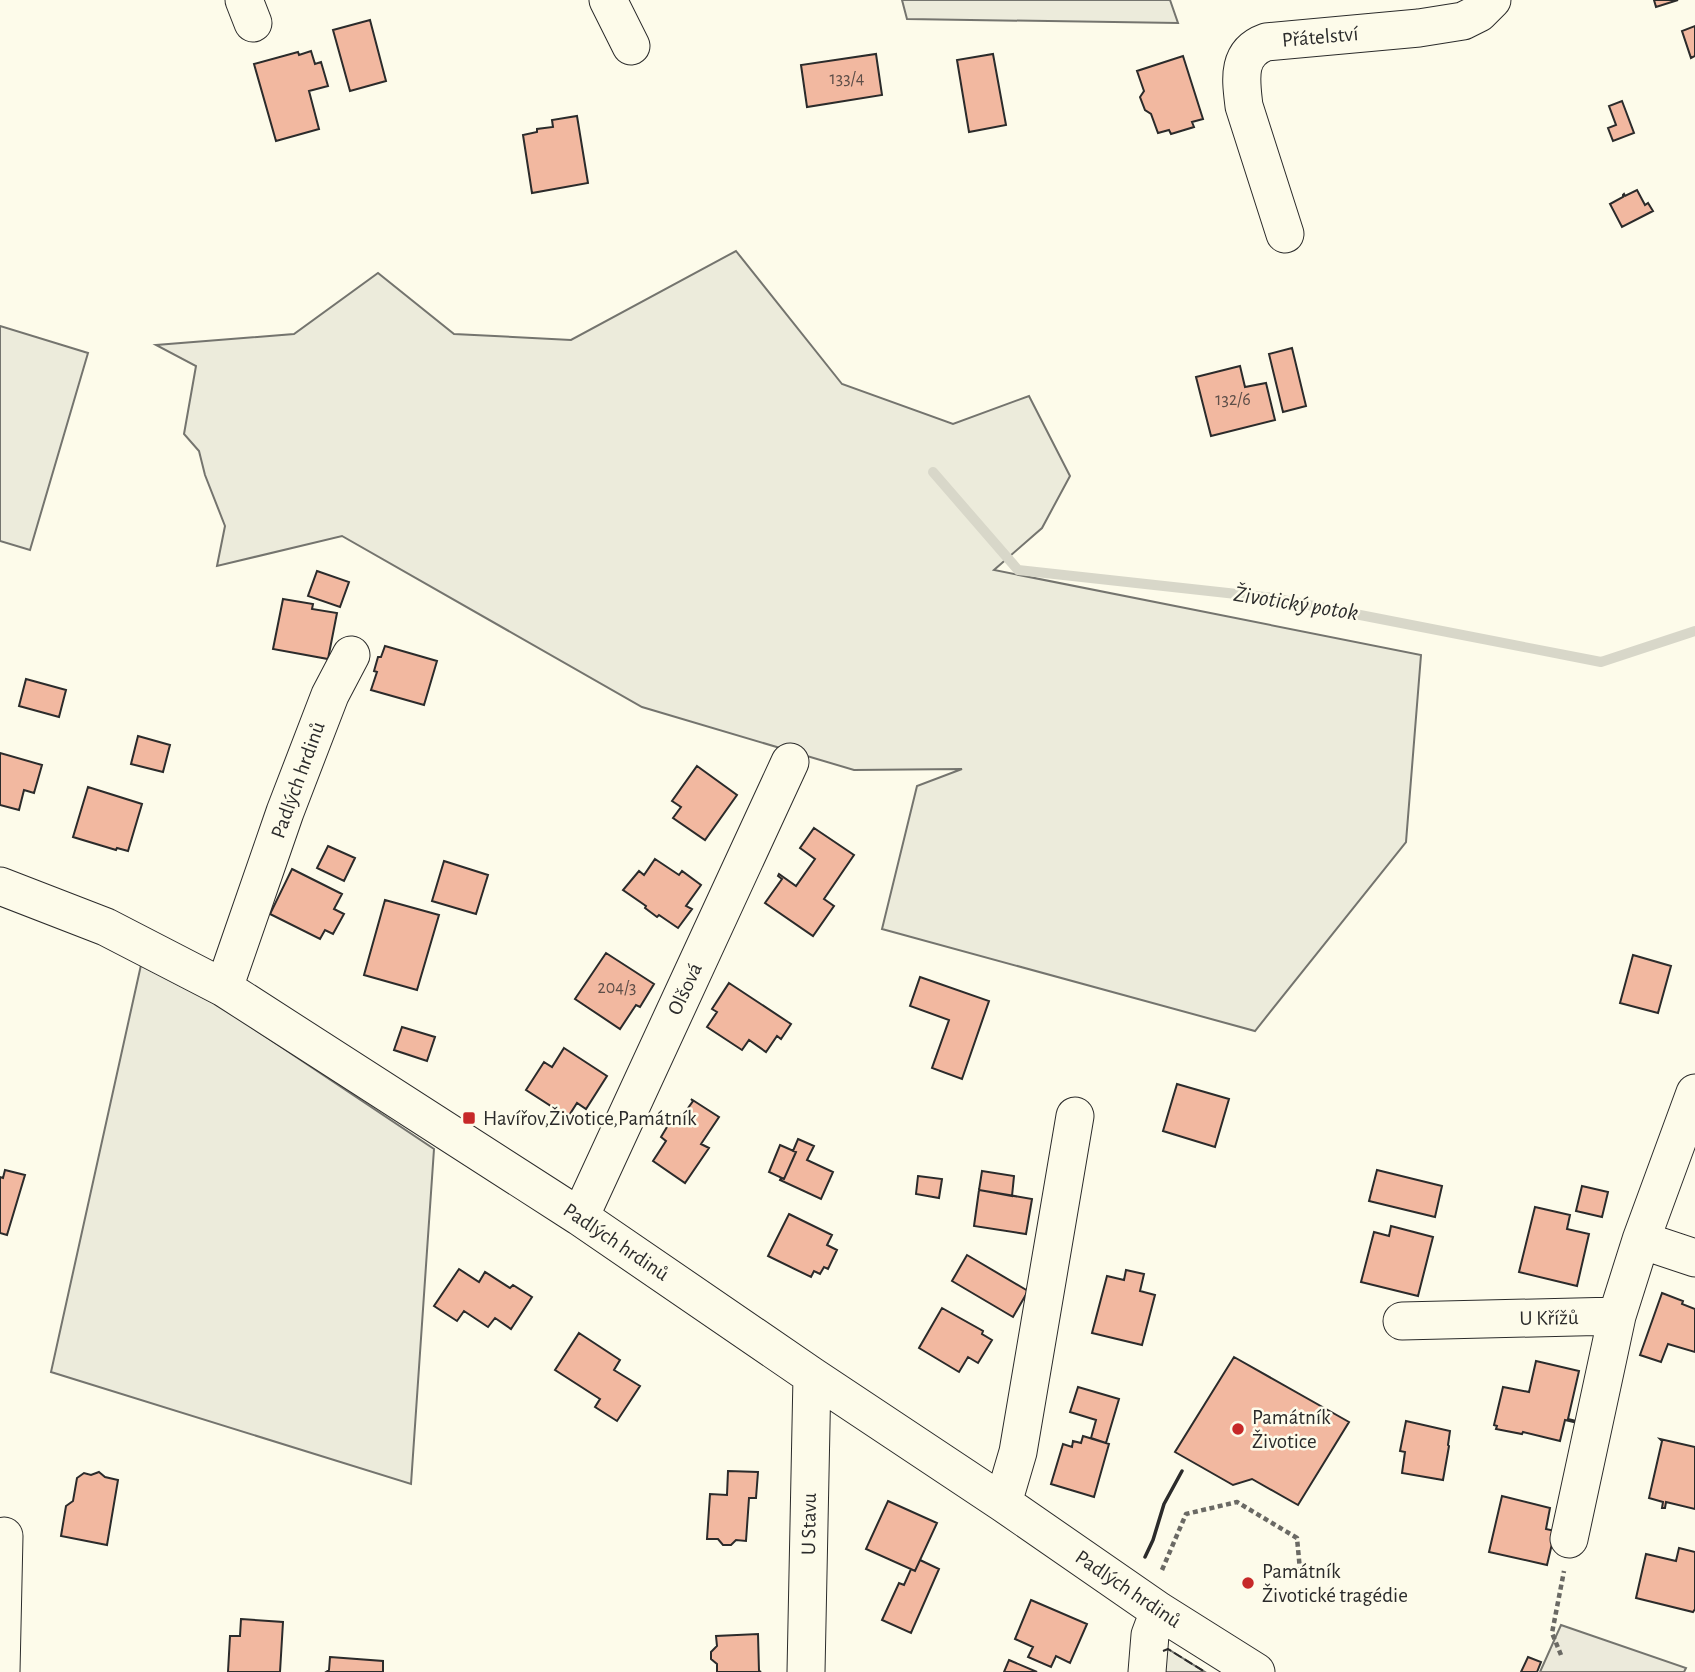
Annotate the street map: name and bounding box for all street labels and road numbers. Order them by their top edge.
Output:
street label: Přátelství [1281,23,1360,51]
street label: Padlých hrdinů [267,719,329,841]
street label: Olšová [664,960,706,1018]
street label: Padlých hrdinů [559,1199,673,1285]
street label: U Křížů [1519,1307,1579,1329]
street label: U Stavu [798,1492,820,1555]
street label: Padlých hrdinů [1071,1546,1185,1632]

